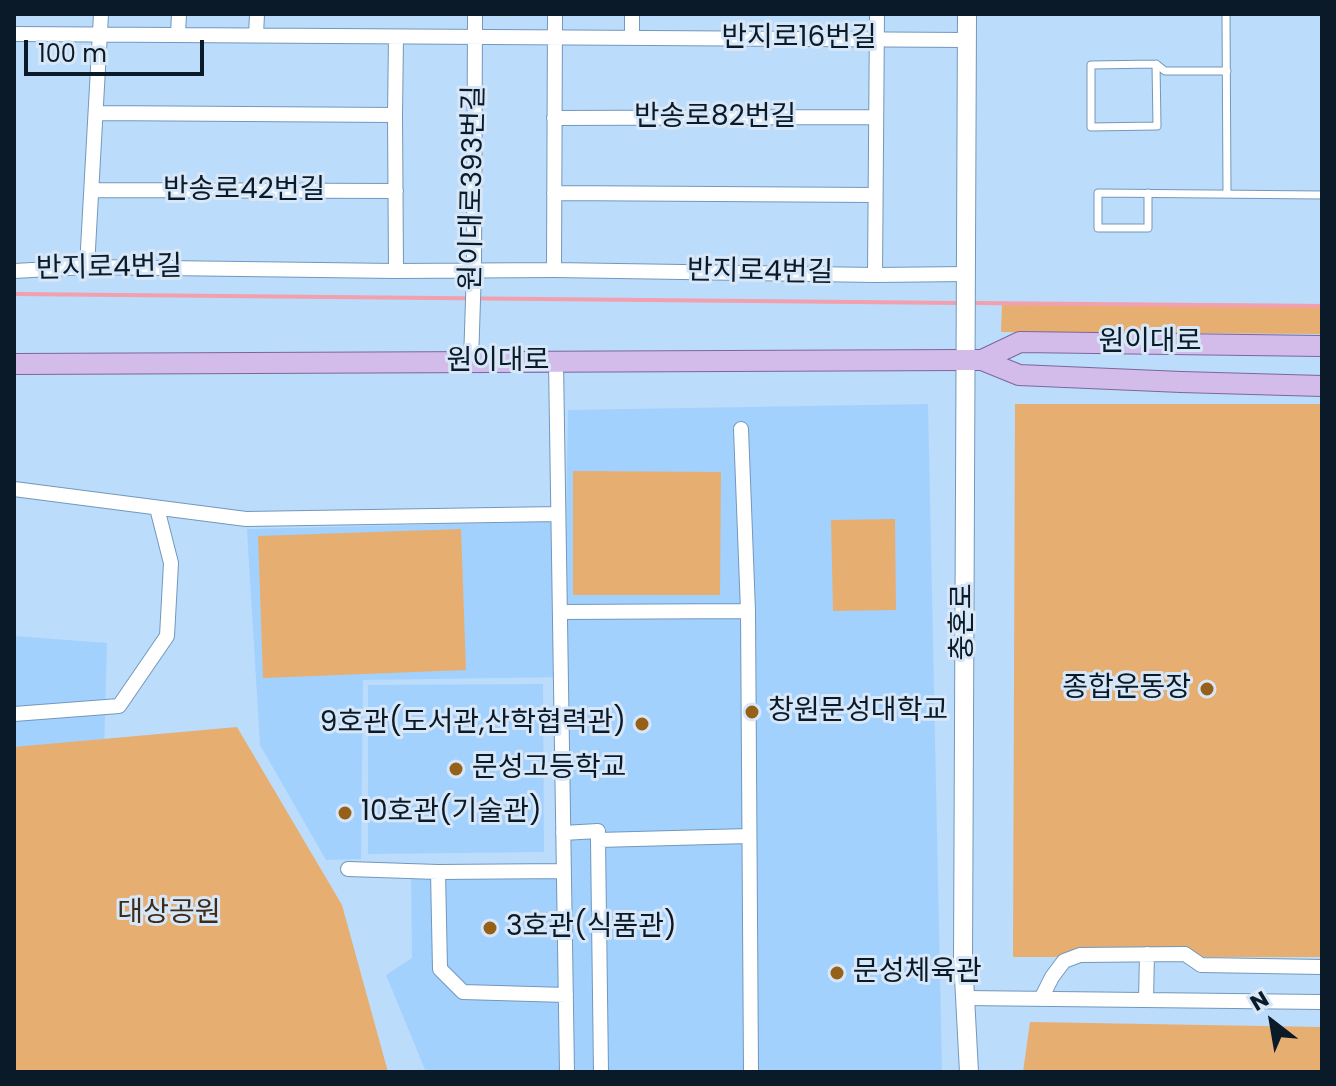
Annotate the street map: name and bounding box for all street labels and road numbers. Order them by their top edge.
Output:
street label: 반지로16번길 [721,22,877,56]
street label: 원이대로393번길 [455,85,493,291]
street label: 반송로82번길 [634,101,796,135]
street label: 반송로42번길 [163,174,325,208]
street label: 반지로4번길 [36,251,182,287]
street label: 반지로4번길 [687,255,833,291]
street label: 원이대로 [1098,326,1202,360]
street label: 원이대로 [446,345,550,379]
street label: 충혼로 [947,583,981,661]

